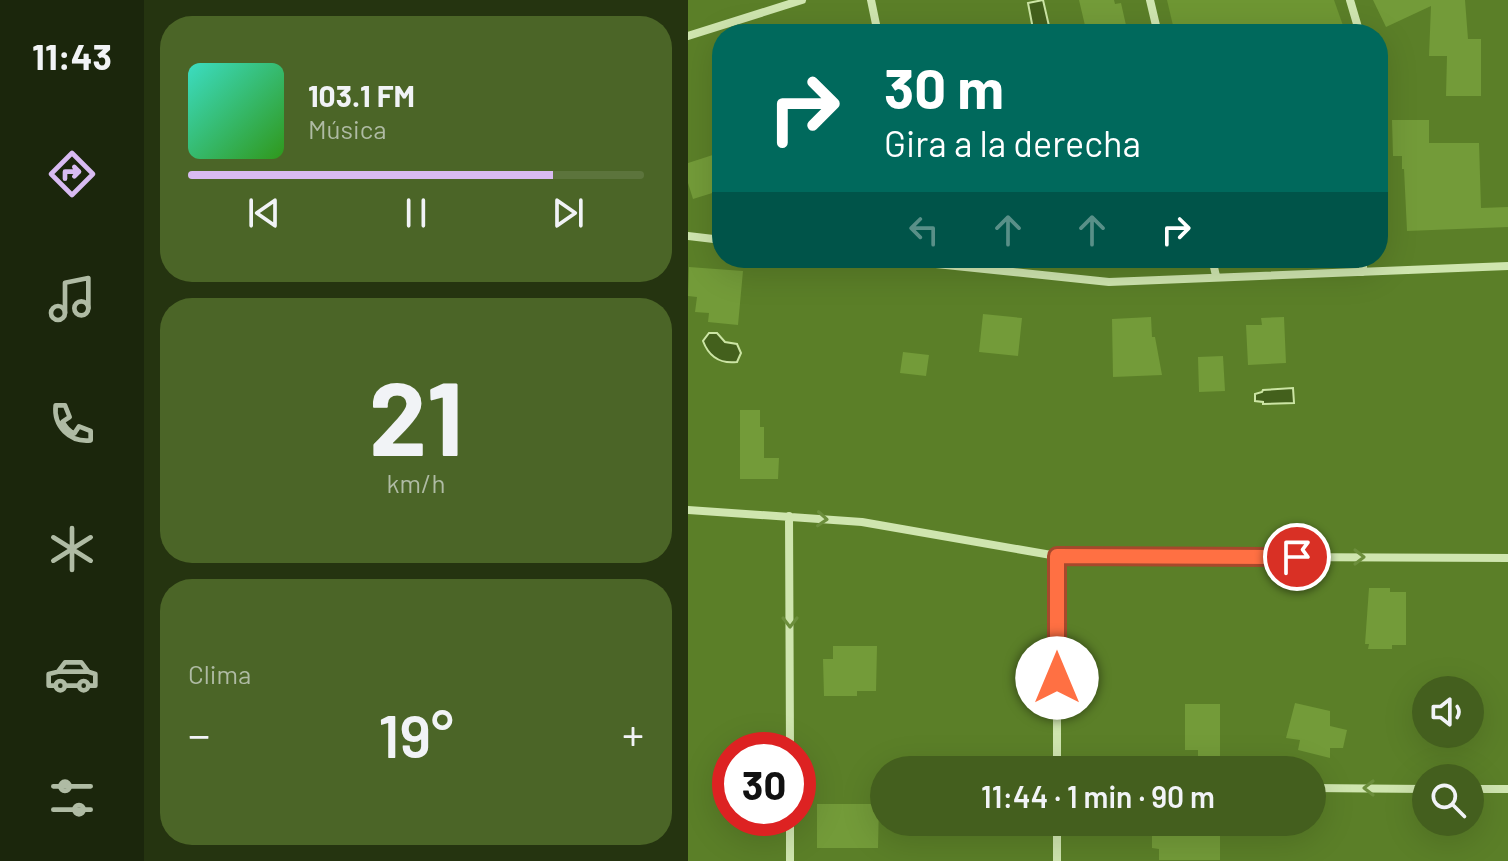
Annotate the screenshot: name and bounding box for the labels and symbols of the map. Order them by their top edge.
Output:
one-way arrow [816,510,829,527]
pin [1263,523,1331,591]
one-way arrow [1353,548,1366,566]
one-way arrow [781,616,799,629]
position arrow [1015,636,1099,720]
speed limit sign: 30 [712,732,816,836]
one-way arrow [1362,779,1375,797]

